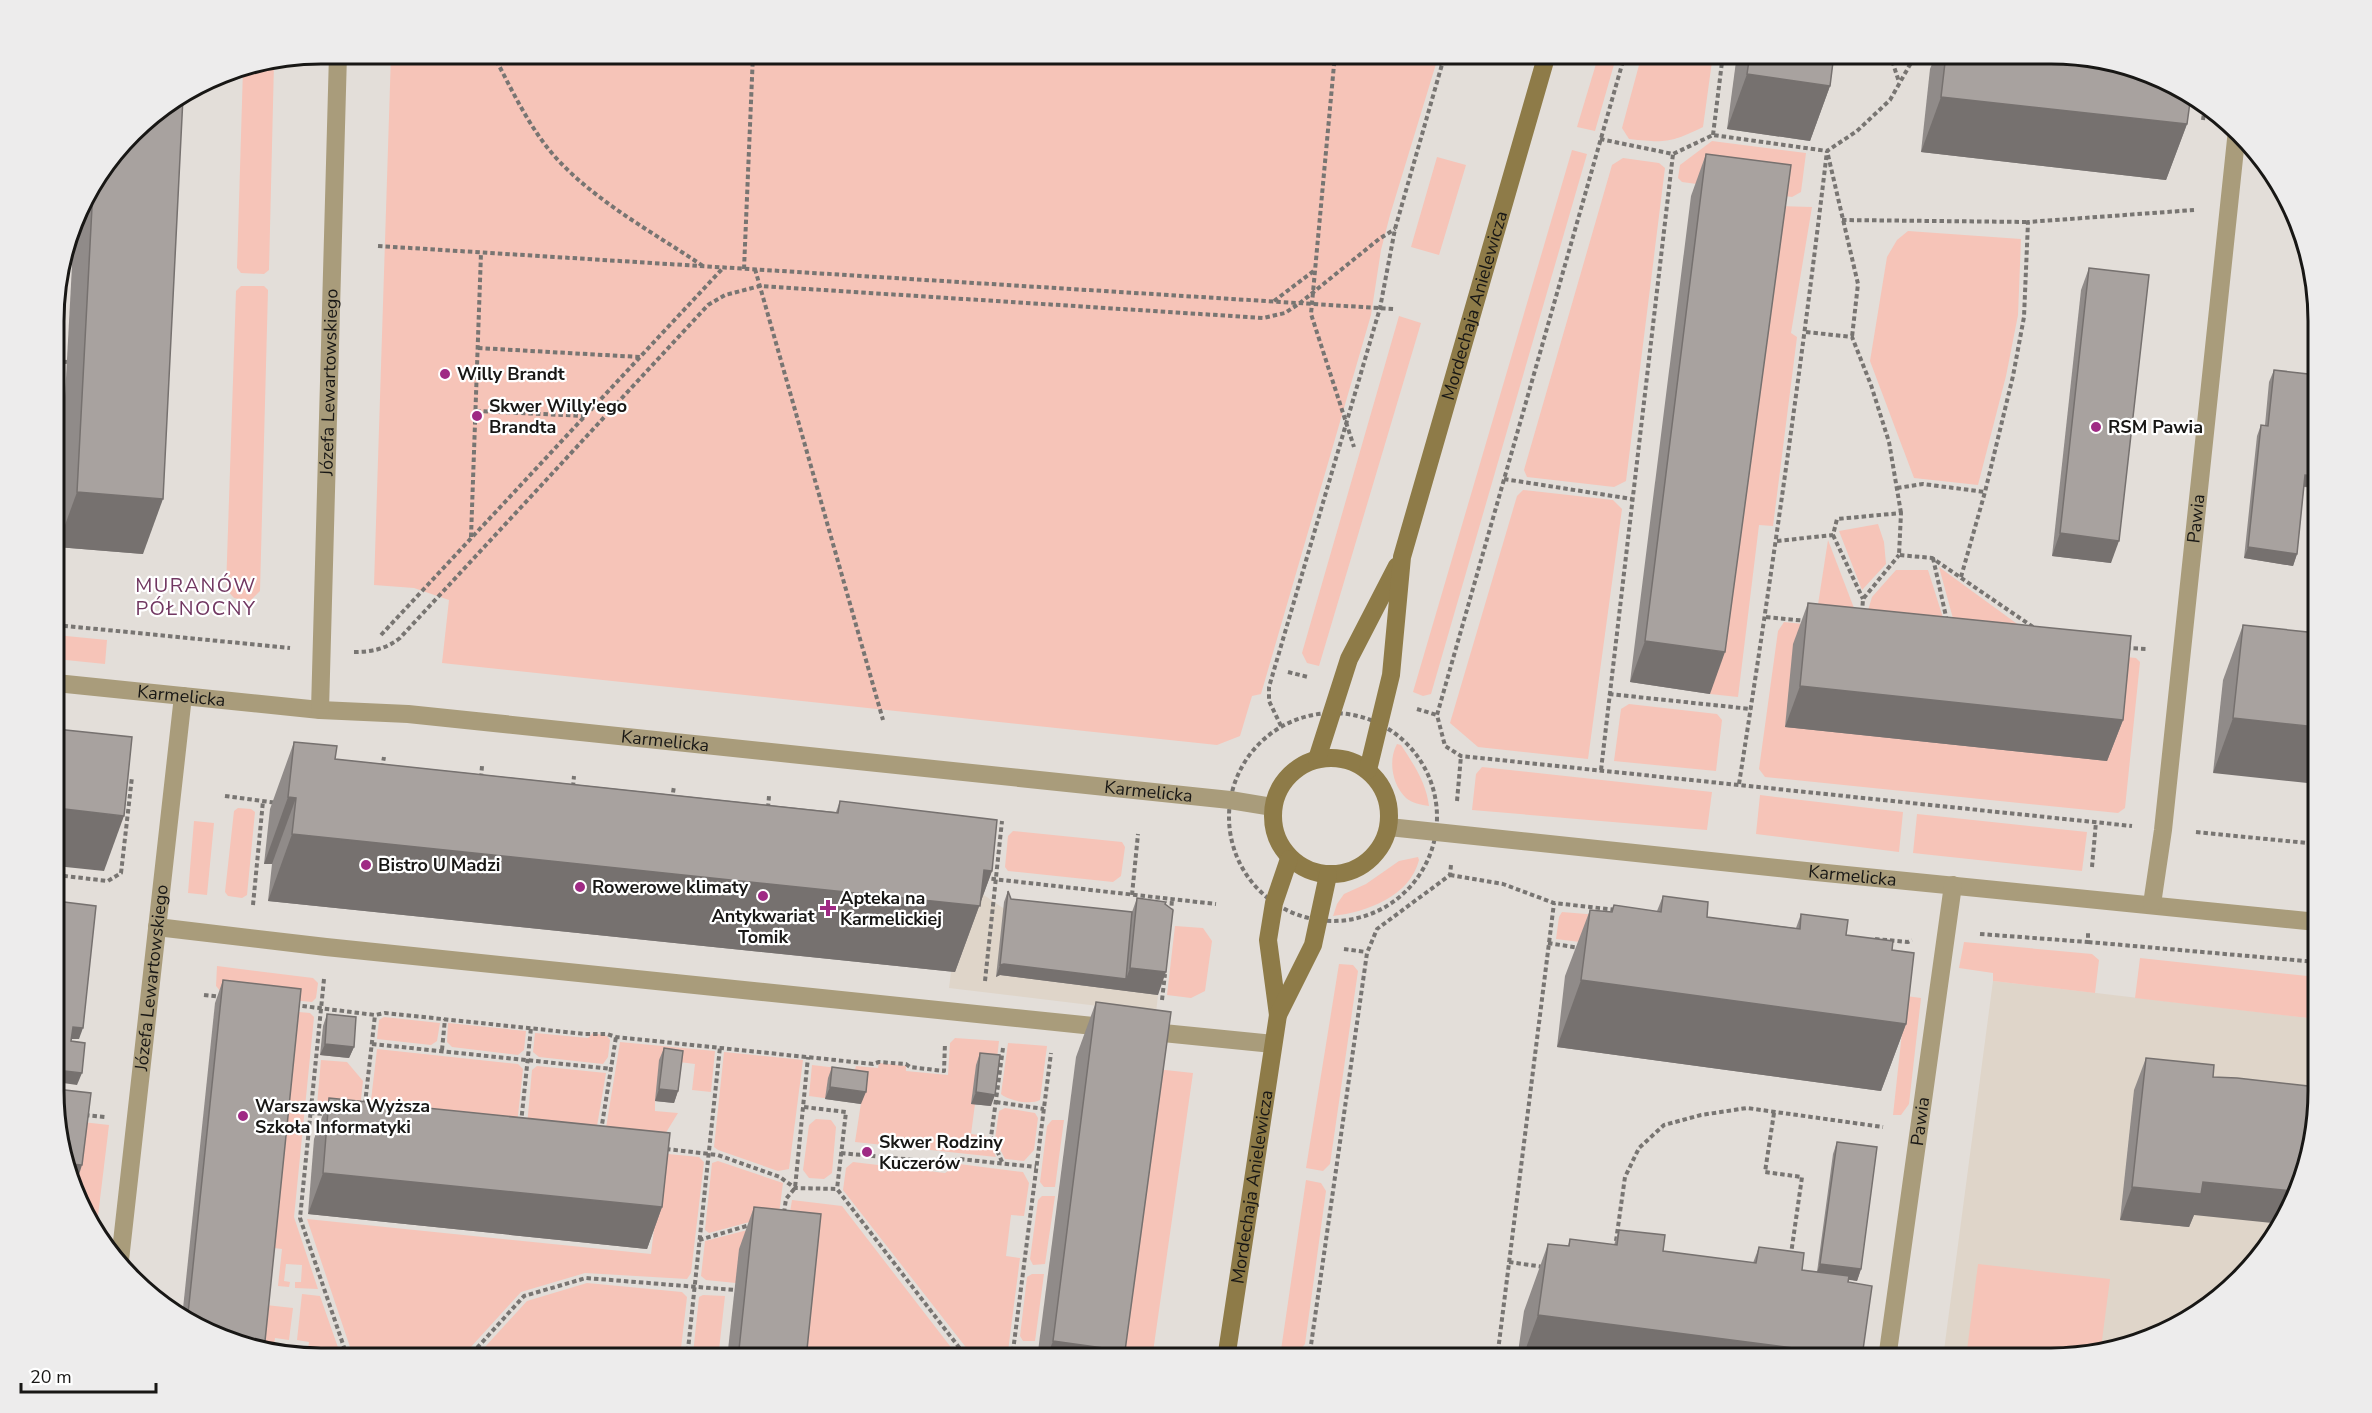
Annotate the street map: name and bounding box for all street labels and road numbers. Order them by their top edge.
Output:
street label: Mordechaja Anielewicza [1436,208,1513,403]
street label: Józefa Lewartowskiego [314,288,344,477]
street label: Pawia [2181,493,2210,544]
street label: Karmelicka [136,679,227,712]
street label: Karmelicka [620,724,710,757]
street label: Karmelicka [1103,775,1194,808]
street label: Karmelicka [1807,859,1898,892]
street label: Józefa Lewartowskiego [129,883,174,1073]
street label: Mordechaja Anielewicza [1226,1088,1278,1286]
street label: Pawia [1905,1095,1935,1147]

